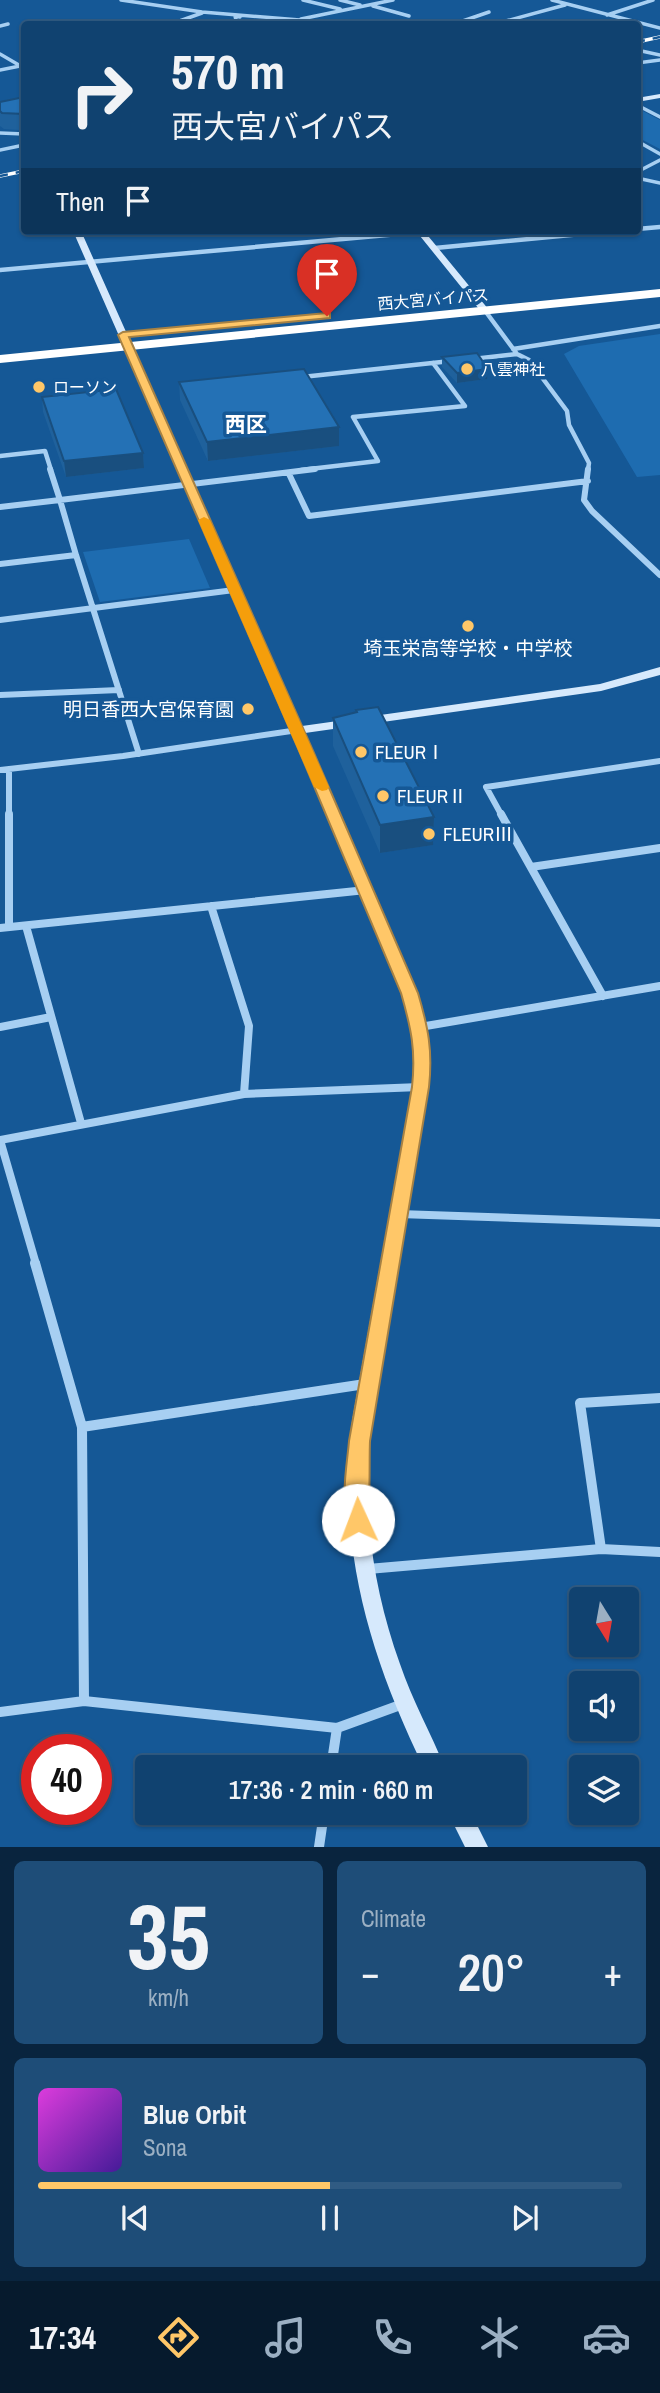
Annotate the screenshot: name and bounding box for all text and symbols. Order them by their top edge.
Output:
text: 570 m [171,38,285,104]
icon: right [56,49,147,140]
text: 西大宮バイパス [171,105,394,148]
icon: arrive [119,182,157,220]
text: Then [56,184,105,219]
pin [297,244,357,316]
icon: arrive [308,255,346,293]
street label: 西大宮バイパス [376,283,490,315]
place label: 八雲神社 [481,358,545,380]
marker: 八雲神社 [459,361,475,377]
place label: ローソン [53,376,117,398]
marker: ローソン [31,379,47,395]
district label: 西区 [225,410,267,439]
marker: 埼玉栄高等学校・中学校 [460,618,476,634]
place label: 埼玉栄高等学校・中学校 [363,635,573,661]
place label: 明日香西大宮保育園 [63,696,234,722]
marker: 明日香西大宮保育園 [240,701,256,717]
place label: FLEURⅠ [375,739,445,765]
marker: FLEURⅠ [353,744,369,760]
place label: FLEURⅡ [397,783,467,809]
marker: FLEURⅡ [375,788,391,804]
place label: FLEURⅢ [443,821,513,847]
marker: FLEURⅢ [421,826,437,842]
position arrow [321,1483,395,1557]
north arrow [569,1587,639,1657]
map controls [569,1587,639,1825]
button: sound [569,1671,639,1741]
speed limit sign: 40 [21,1734,112,1825]
button: layers [569,1755,639,1825]
text: 17:36 · 2 min · 660 m [229,1772,433,1807]
text: 35 [127,1875,210,1997]
text: Climate [361,1903,426,1934]
text: 20° [457,1937,526,2007]
text: − [361,1947,379,1998]
text: + [604,1947,622,1998]
text: km/h [148,1982,189,2013]
text: Blue Orbit [143,2097,246,2132]
text: Sona [143,2132,187,2163]
icon: previous [116,2199,154,2237]
icon: pause [311,2199,349,2237]
icon: next [506,2199,544,2237]
icon: directions [154,2313,203,2362]
icon: music [261,2313,310,2362]
icon: phone [368,2313,417,2362]
icon: climate [475,2313,524,2362]
icon: car [582,2313,631,2362]
text: 17:34 [29,2316,96,2359]

